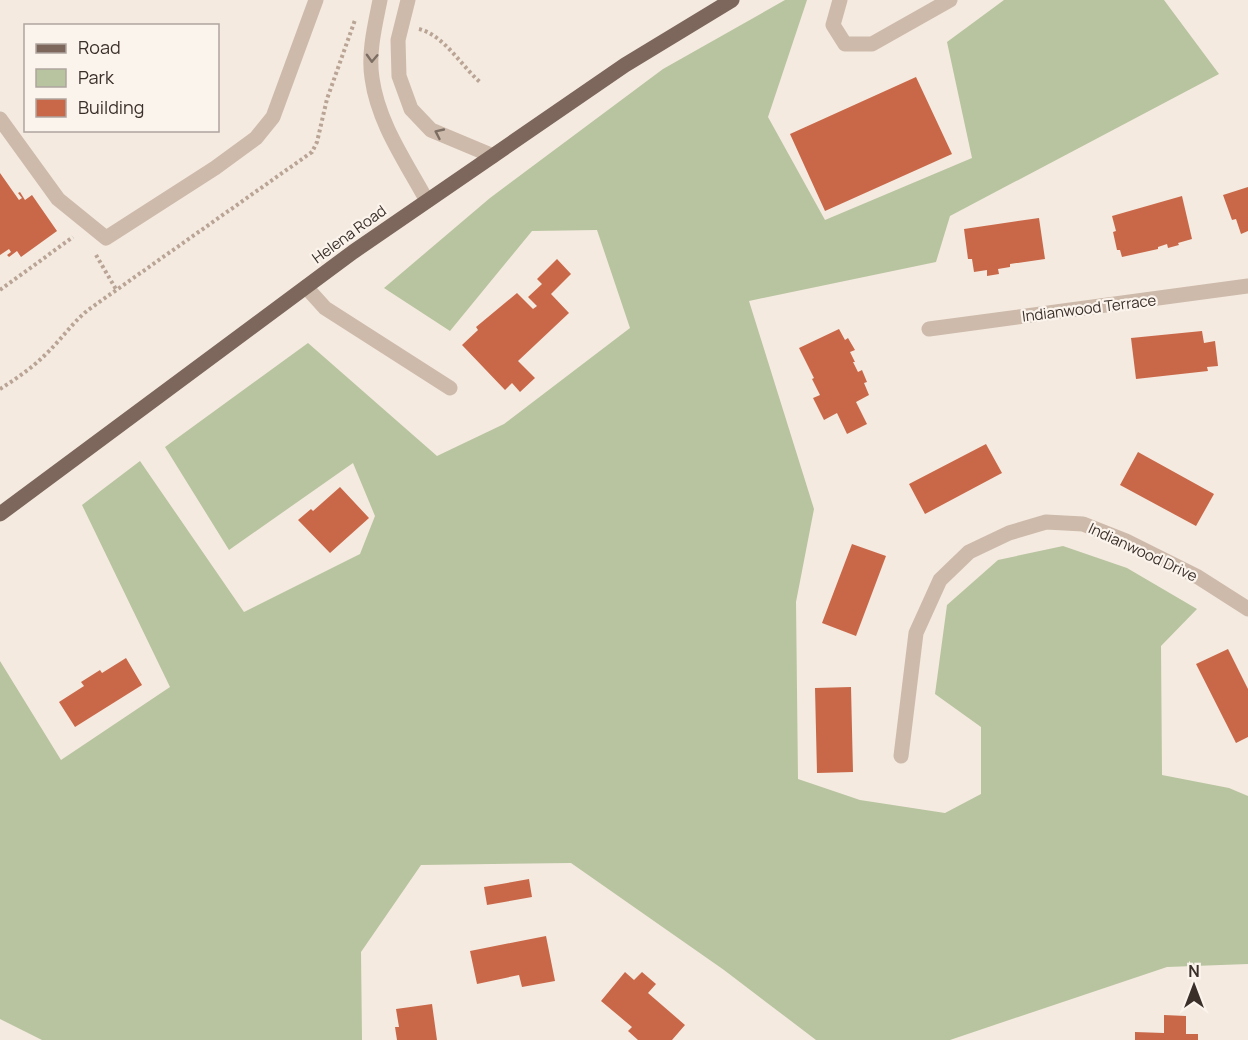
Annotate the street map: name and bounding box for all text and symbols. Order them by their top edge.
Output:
legend [24,24,219,132]
text: Road [78,35,121,59]
one-way arrow [366,53,378,62]
text: Park [78,65,115,89]
text: Building [78,95,144,119]
one-way arrow [434,128,445,140]
street label: Helena Road [308,200,390,268]
street label: Indianwood Terrace [1021,289,1158,327]
street label: Indianwood Drive [1085,518,1201,587]
north arrow [1164,956,1224,1016]
text: N [1188,960,1200,982]

